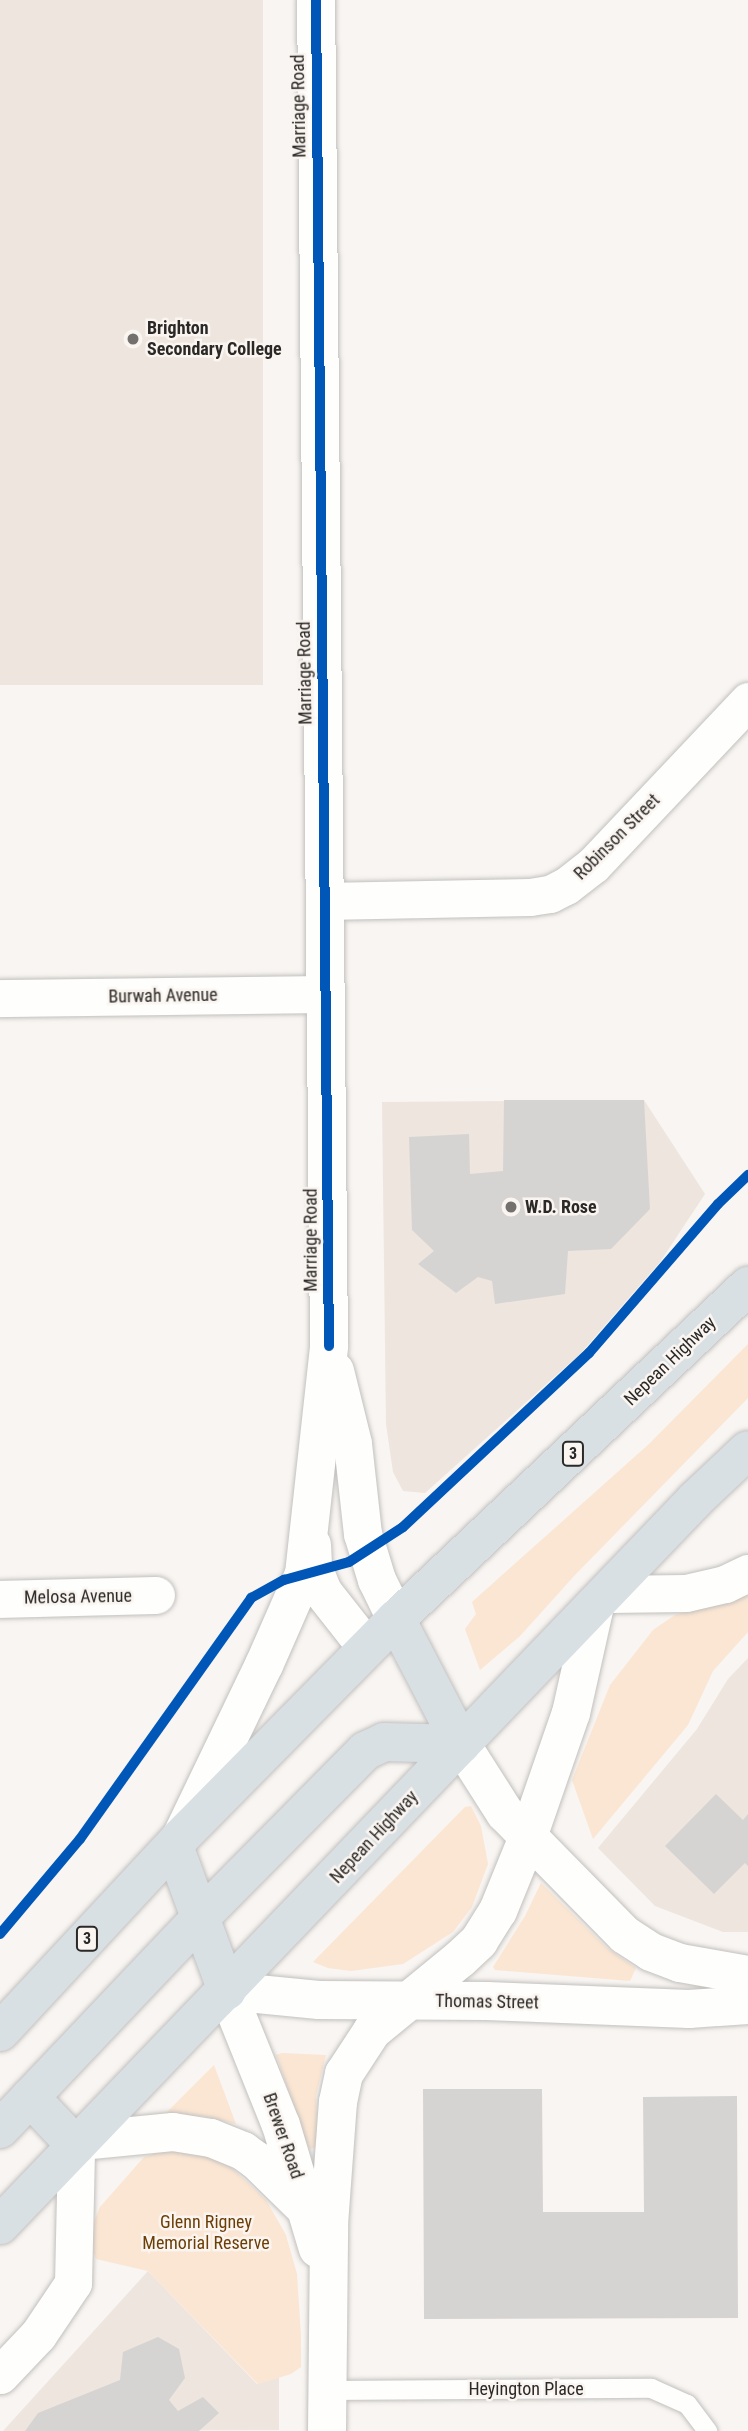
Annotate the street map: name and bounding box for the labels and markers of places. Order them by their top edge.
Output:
place label: Brighton Secondary College [147,318,282,360]
marker: Brighton Secondary College [125,331,141,347]
place label: W.D. Rose [525,1196,597,1218]
marker: W.D. Rose [503,1199,519,1215]

